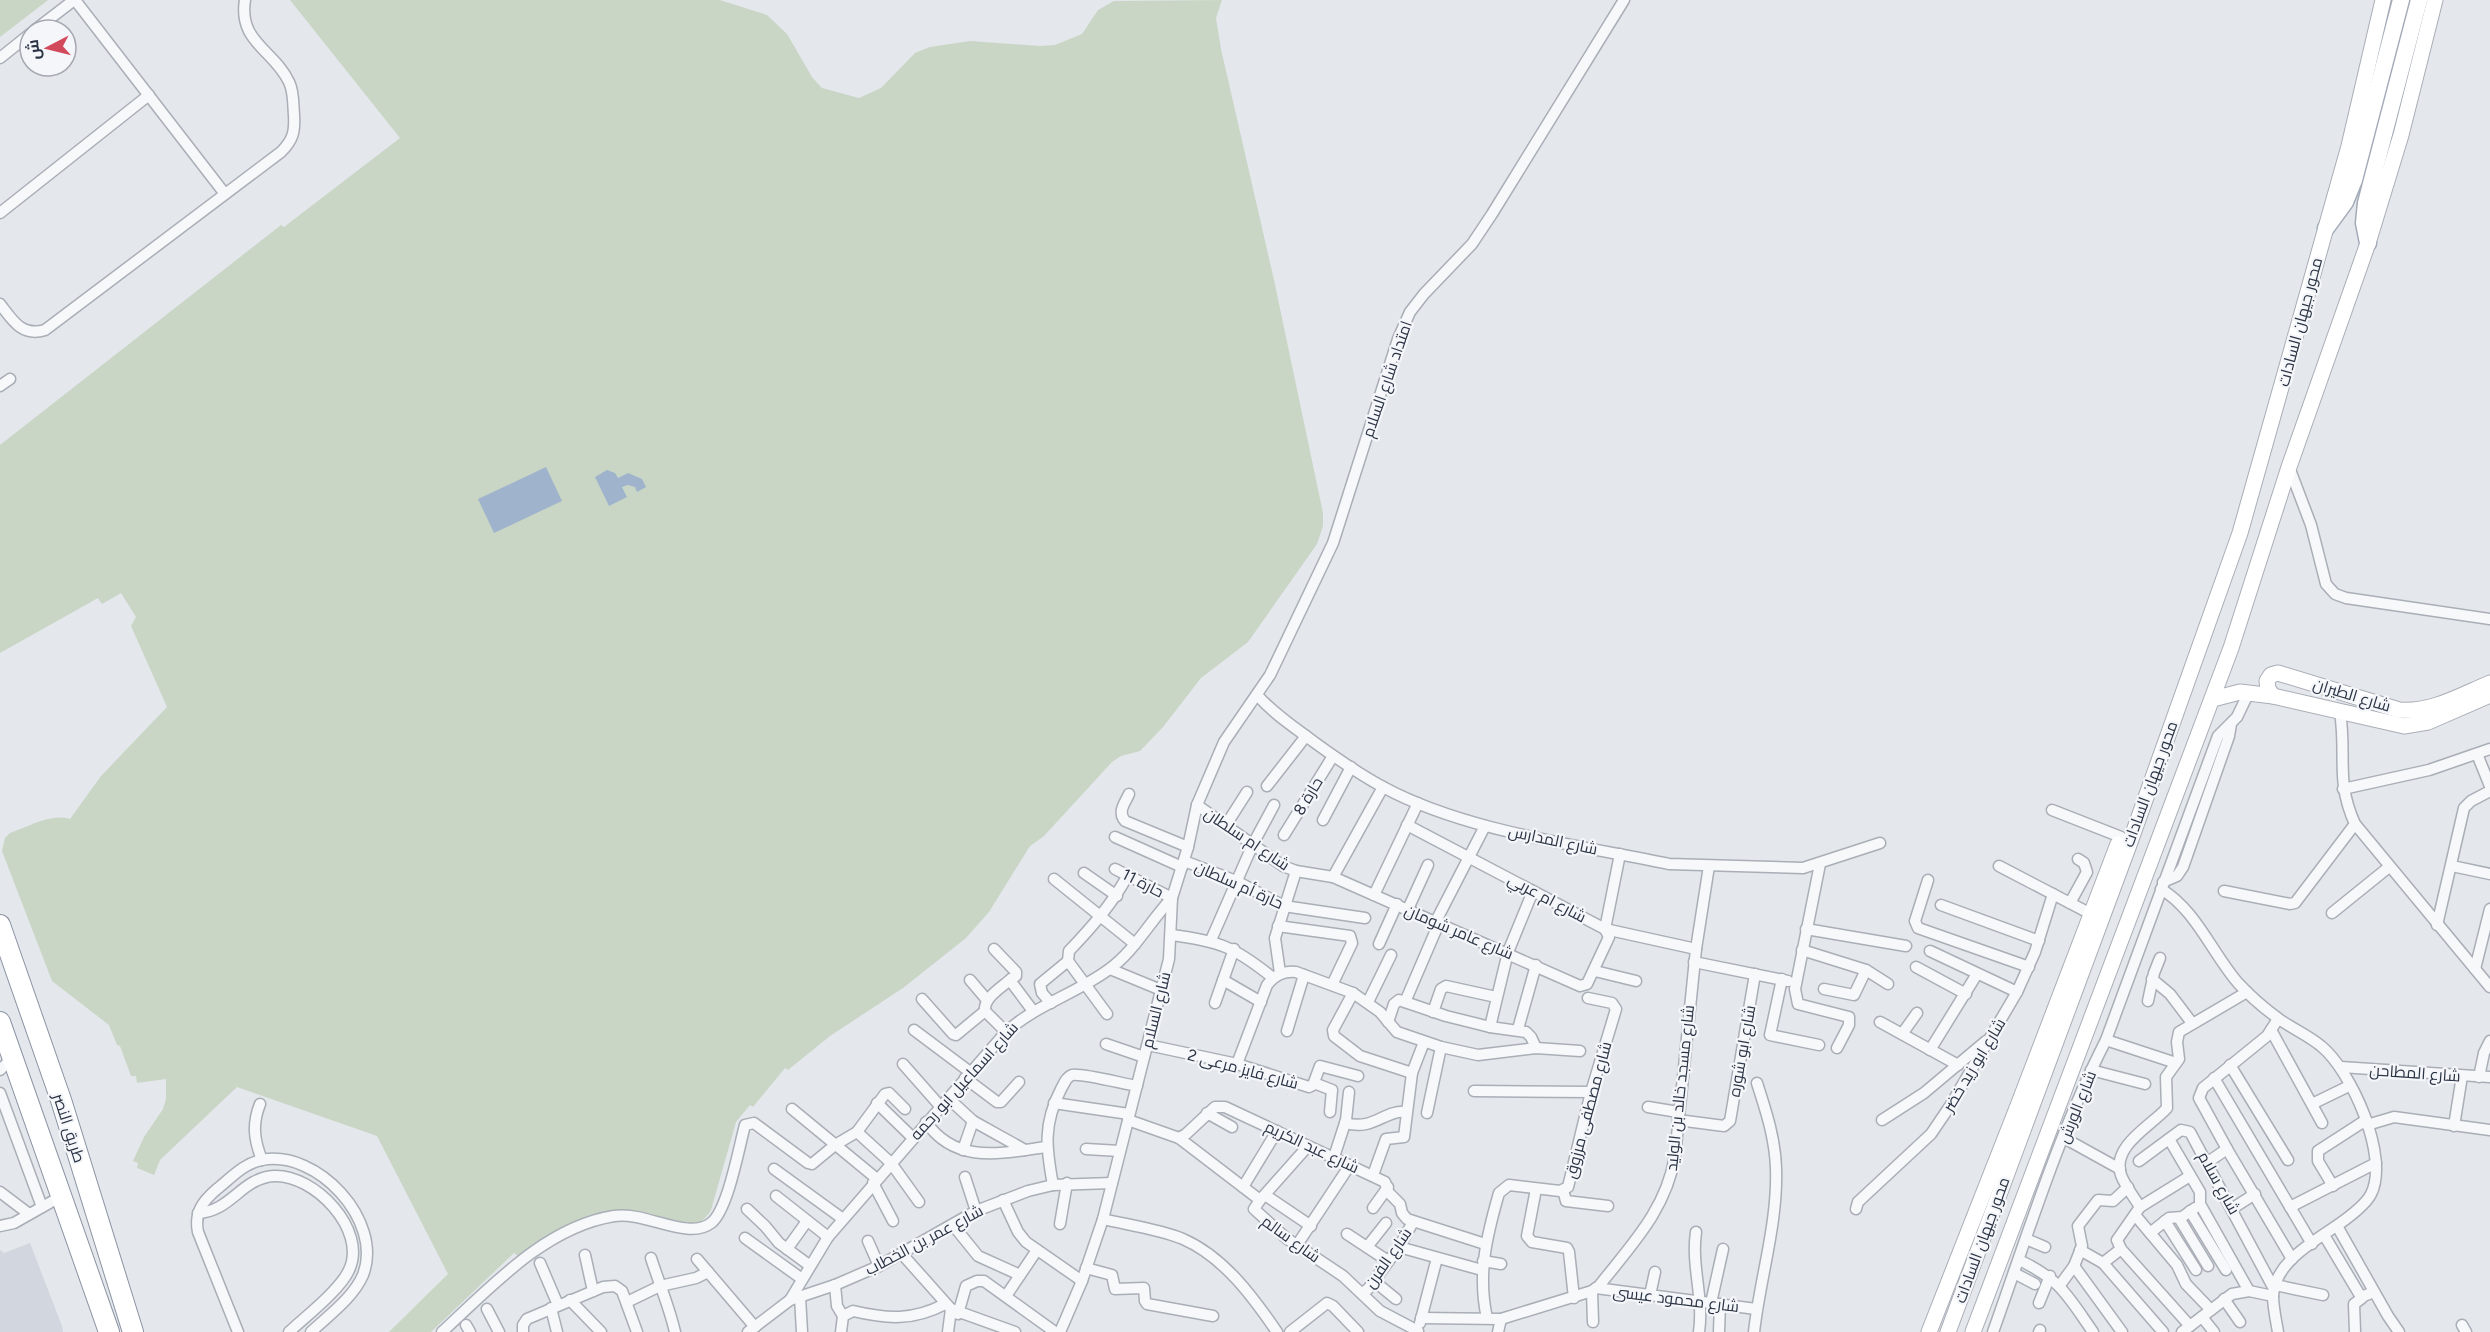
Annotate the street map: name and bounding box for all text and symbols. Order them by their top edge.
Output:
north arrow [18,18,78,78]
text: ش [23,38,44,61]
street label: محور جيهان السادات [2274,255,2327,389]
street label: امتداد شارع السلام [1358,318,1418,440]
street label: شارع الطيران [2310,674,2393,718]
street label: محور جيهان السادات [2118,718,2183,850]
street label: حارة 8 [1289,774,1327,818]
street label: شارع ام سلطان [1200,804,1293,876]
street label: شارع المدارس [1506,821,1599,861]
street label: حارة أم سلطان [1191,857,1286,915]
street label: حارة 11 [1119,864,1167,902]
street label: شارع ام عربي [1503,869,1589,930]
street label: شارع عامر شومان [1401,901,1516,965]
street label: شارع السلام [1137,970,1177,1051]
street label: شارع مسجد خالد بن الوليد [1662,1004,1700,1172]
street label: شارع ابو شوره [1725,1004,1761,1099]
street label: شارع ابو زيد خضر [1938,1015,2011,1117]
street label: شارع اسماعيل ابو رحمه [906,1018,1023,1145]
street label: شارع مصطفى مرزوق [1561,1039,1617,1181]
street label: شارع فايز مرعى 2 [1185,1045,1301,1095]
street label: شارع المطاحن [2369,1060,2461,1088]
street label: شارع الورش [2054,1068,2102,1147]
street label: طريق النصر [48,1090,89,1165]
street label: شارع عبد الكريم [1261,1117,1362,1179]
street label: شارع سلام [2192,1148,2244,1219]
street label: محور جيهان السادات [1950,1174,2015,1306]
street label: شارع عمر بن الخطاب [862,1201,987,1281]
street label: شارع سالم [1257,1211,1324,1268]
street label: شارع الفرن [1360,1224,1417,1293]
street label: شارع محمود عيسى [1612,1282,1740,1318]

